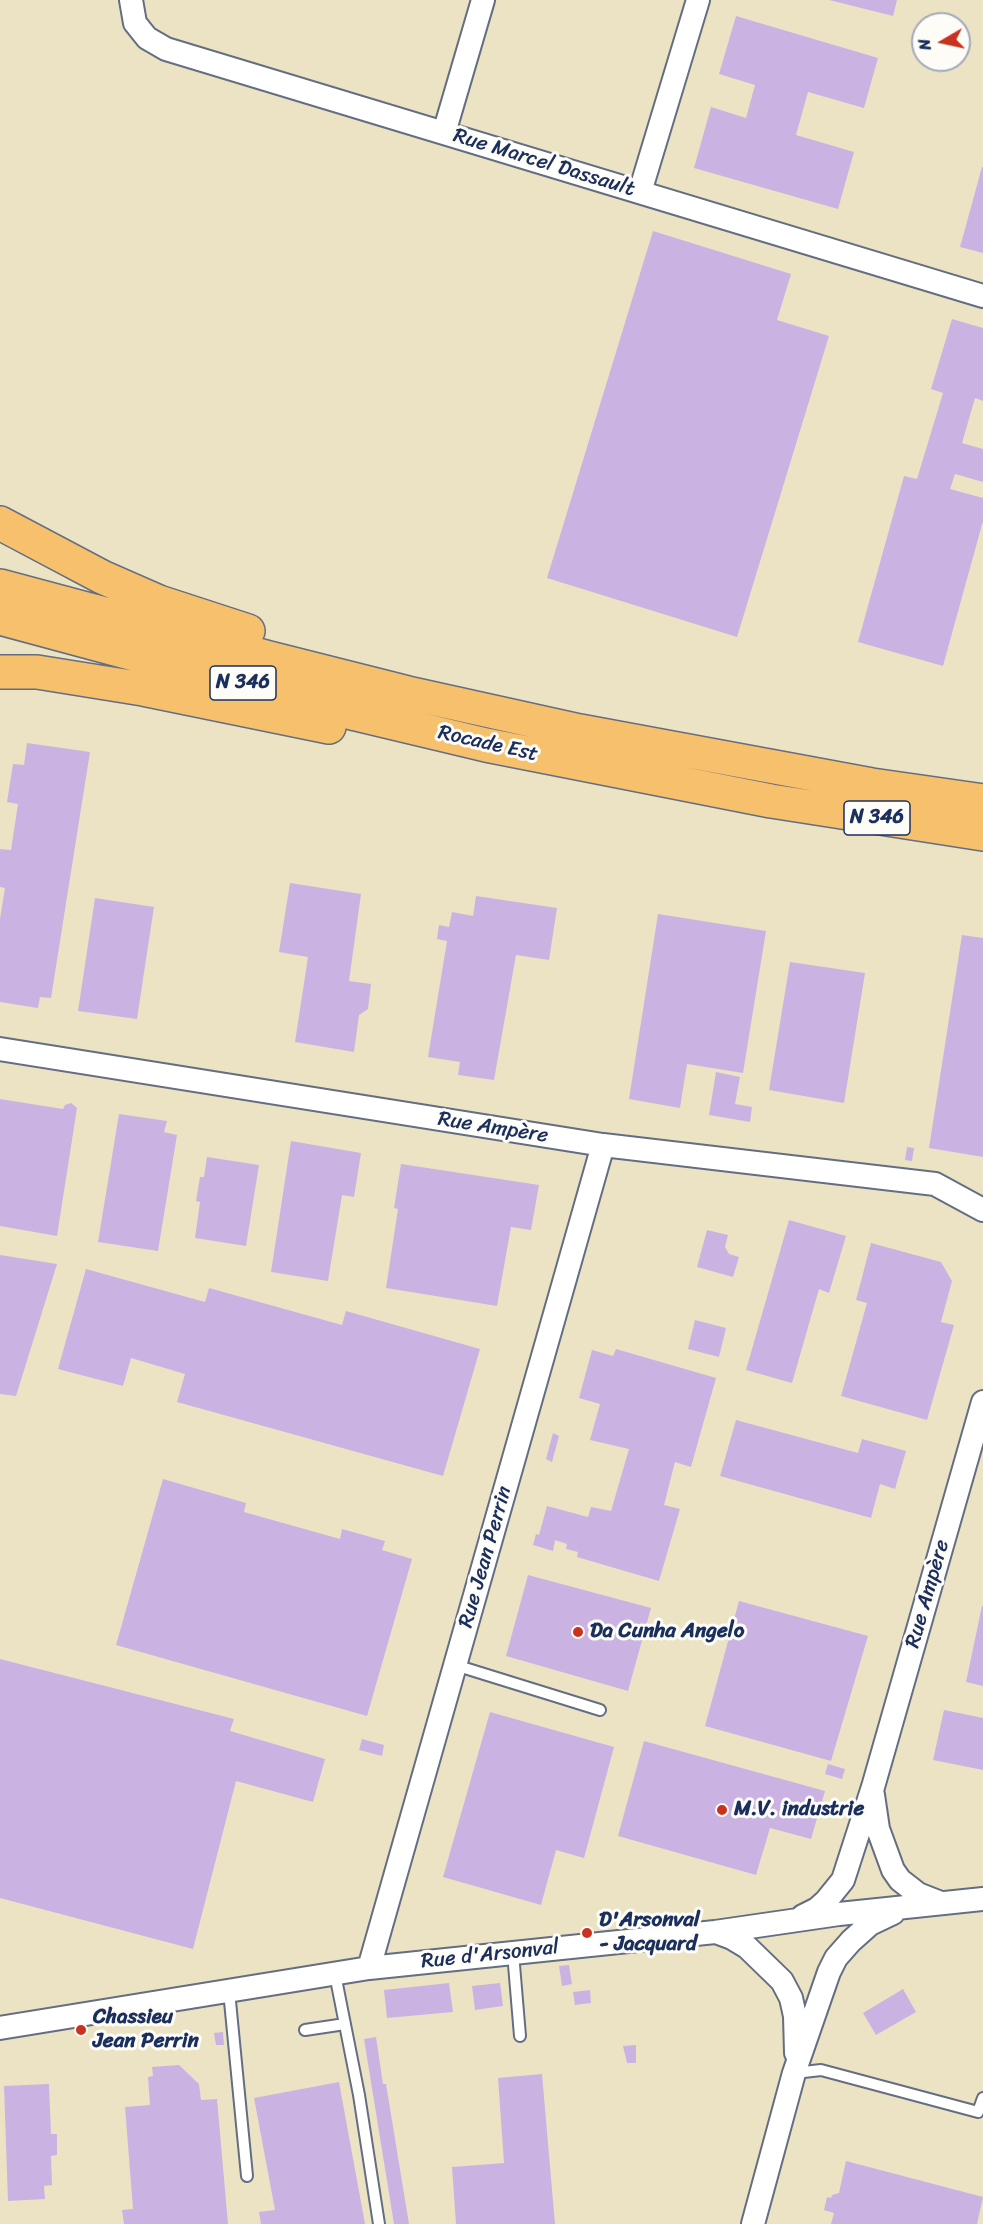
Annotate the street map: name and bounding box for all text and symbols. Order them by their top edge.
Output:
north arrow [911,12,971,72]
text: N [910,37,940,52]
street label: Rue Marcel Dassault [450,123,638,203]
road number: N 346 [210,666,276,700]
street label: Rocade Est [436,720,540,768]
road number: N 346 [844,801,910,835]
street label: Rue Ampère [436,1107,550,1149]
street label: Rue Jean Perrin [454,1483,518,1631]
street label: Rue Ampère [901,1537,955,1651]
place label: Da Cunha Angelo [590,1619,744,1645]
marker: Da Cunha Angelo [571,1625,585,1639]
place label: M.V. industrie [734,1797,864,1823]
marker: M.V. industrie [715,1803,729,1817]
place label: D'Arsonval - Jacquard [599,1908,700,1958]
marker: D'Arsonval - Jacquard [580,1926,594,1940]
street label: Rue d'Arsonval [420,1935,560,1975]
place label: Chassieu Jean Perrin [93,2005,199,2055]
marker: Chassieu Jean Perrin [74,2023,88,2037]

